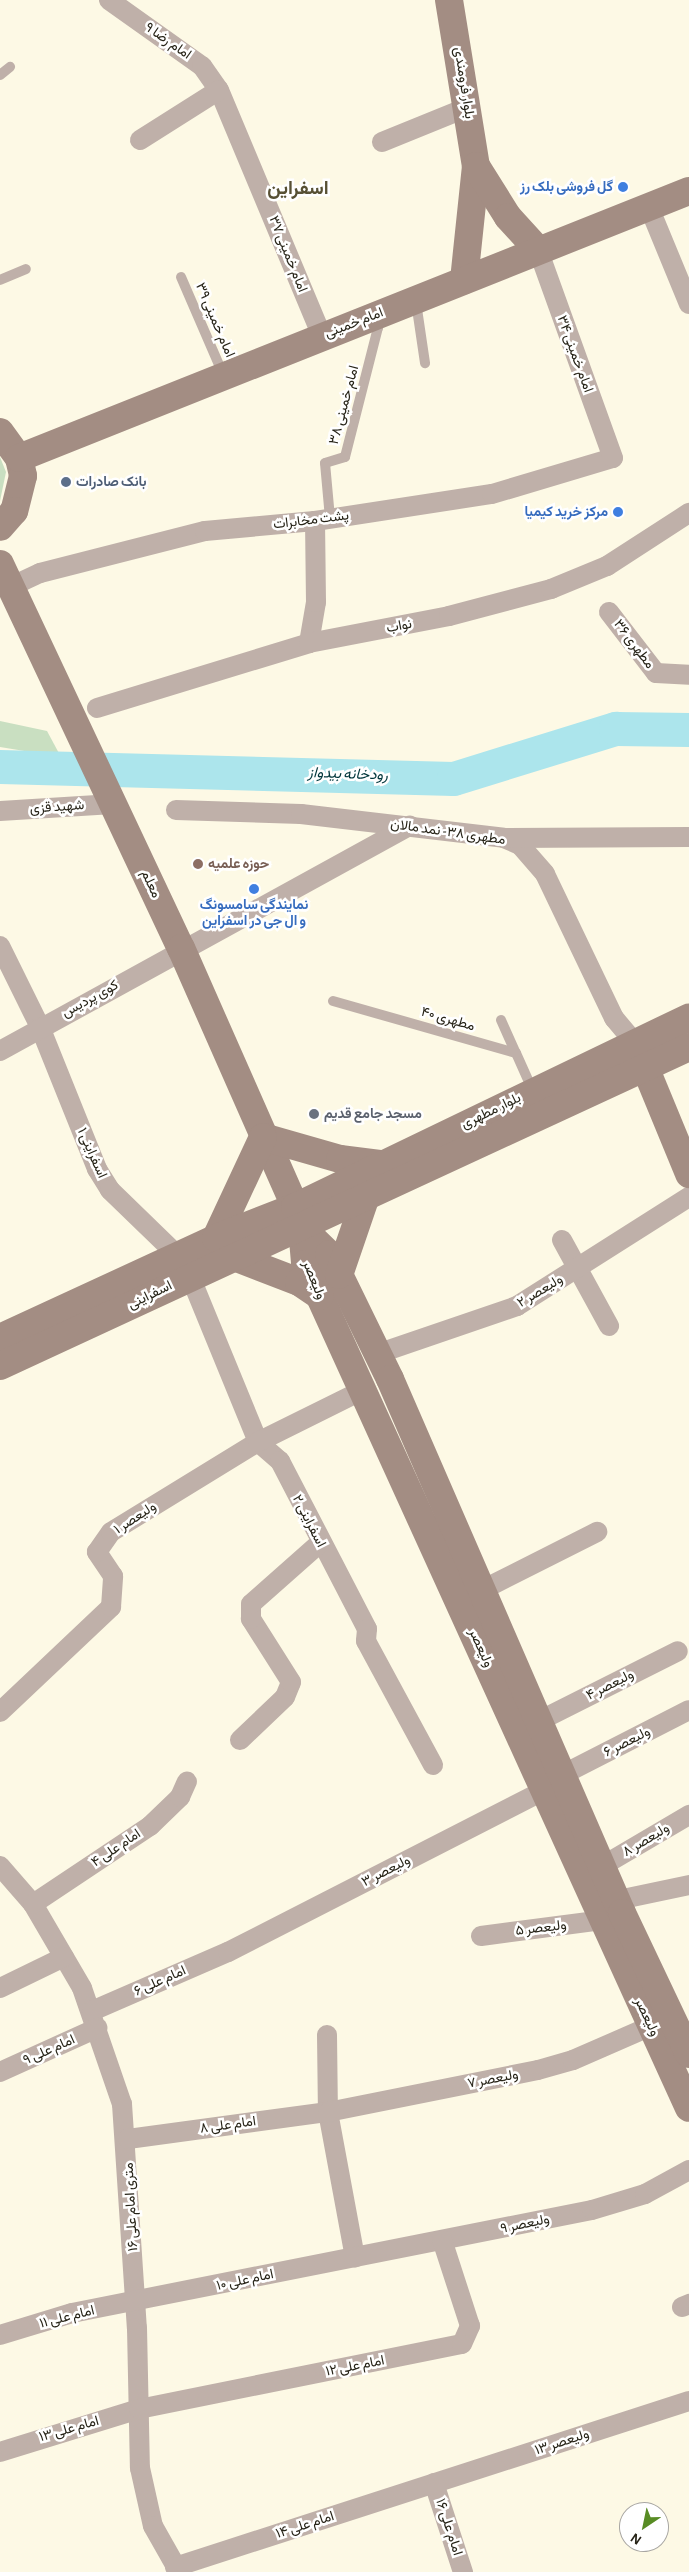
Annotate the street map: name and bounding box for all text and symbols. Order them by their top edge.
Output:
street label: امام رضا ۹ [141,19,195,63]
street label: بلوار فرومندی [450,46,478,120]
district label: اسفراین [267,178,329,200]
place label: گل فروشی بلک رز [520,179,613,195]
marker: گل فروشی بلک رز [617,181,629,193]
street label: امام خمینی ۳۷ [265,213,311,295]
street label: امام خمینی ۳۹ [192,280,238,360]
street label: امام خمینی [322,304,386,342]
street label: امام خمینی ۳۴ [553,313,597,395]
street label: امام خمینی ۳۸ [325,364,363,446]
place label: بانک صادرات [76,474,147,490]
marker: بانک صادرات [60,476,72,488]
place label: مرکز خرید کیمیا [524,504,608,520]
marker: مرکز خرید کیمیا [612,506,624,518]
street label: پشت مخابرات [272,507,350,533]
street label: نواب [385,615,413,637]
street label: مطهری ۳۶ [610,616,658,672]
water label: رودخانه بیدواز [308,764,388,784]
street label: شهید قزی [29,797,85,817]
street label: مطهری ۳۸- نمد مالان [389,816,507,848]
place label: حوزه علمیه [208,856,269,872]
marker: حوزه علمیه [192,858,204,870]
street label: معلم [137,867,165,901]
marker: نمایندگی سامسونگ و ال جی در اسفراین [248,883,260,895]
place label: نمایندگی سامسونگ و ال جی در اسفراین [200,897,308,930]
street label: کوی پردیس [59,977,121,1021]
street label: مطهری ۴۰ [419,1003,477,1035]
street label: بلوار مطهری [458,1089,524,1133]
place label: مسجد جامع قدیم [324,1106,422,1122]
marker: مسجد جامع قدیم [308,1108,320,1120]
street label: اسفراینی ۱ [73,1125,111,1181]
street label: ولیعصر [299,1258,329,1302]
street label: ولیعصر ۲ [514,1271,566,1311]
street label: اسفراینی [125,1277,175,1313]
street label: اسفراینی ۲ [289,1492,329,1550]
street label: ولیعصر ۱ [111,1498,159,1538]
street label: ولیعصر [465,1626,497,1670]
street label: ولیعصر ۴ [583,1666,637,1704]
street label: ولیعصر ۶ [601,1723,653,1761]
street label: ولیعصر ۸ [620,1820,672,1860]
street label: امام علی ۴ [88,1825,144,1871]
street label: ولیعصر ۳ [359,1852,413,1890]
street label: ولیعصر ۵ [514,1917,568,1939]
street label: امام علی ۶ [131,1962,189,2000]
street label: ولیعصر [631,1995,663,2039]
street label: امام علی ۹ [21,2031,77,2069]
street label: ولیعصر ۷ [466,2066,520,2092]
street label: امام علی ۸ [199,2113,257,2137]
street label: ۱۶ متری امام علی [120,2162,142,2252]
street label: ولیعصر ۹ [499,2211,551,2237]
street label: امام علی ۱۰ [215,2266,275,2294]
street label: امام علی ۱۱ [38,2302,96,2332]
street label: امام علی ۱۲ [324,2352,386,2380]
street label: امام علی ۱۳ [37,2412,101,2446]
street label: ولیعصر ۱۳ [533,2425,591,2459]
street label: امام علی ۱۶ [432,2496,466,2558]
north arrow [619,2502,669,2552]
street label: امام علی ۱۴ [274,2508,336,2542]
text: N [628,2530,644,2547]

